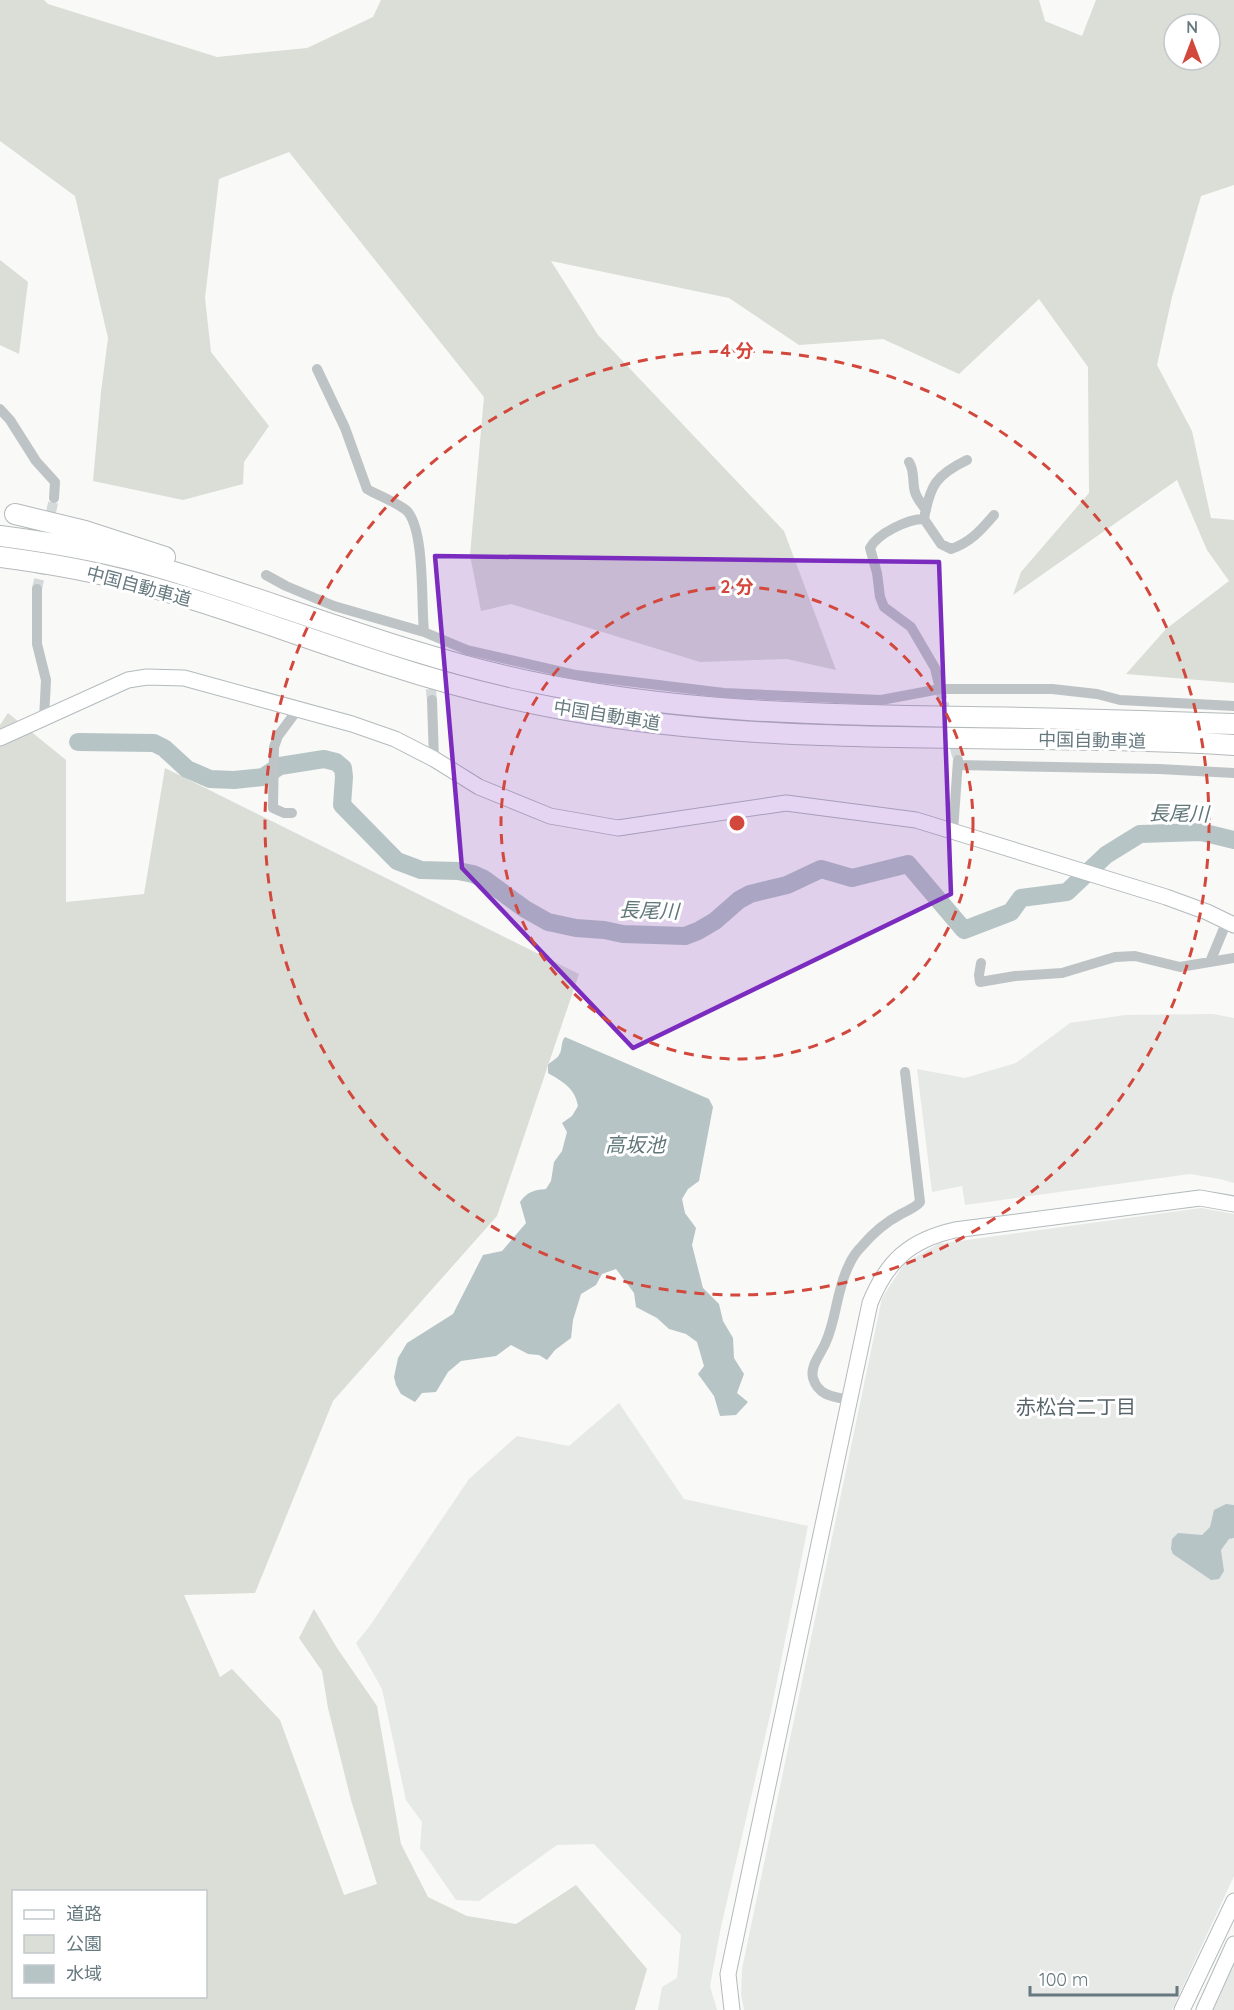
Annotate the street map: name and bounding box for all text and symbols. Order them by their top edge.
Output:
north arrow [1162,12,1222,72]
text: N [1186,17,1198,37]
text: 4 分 [720,339,754,362]
street label: 中国自動車道 [84,561,194,611]
text: 2 分 [720,575,754,598]
street label: 中国自動車道 [552,695,662,735]
street label: 中国自動車道 [1038,728,1146,752]
water label: 長尾川 [1149,800,1211,826]
centre of rings [727,813,747,833]
water label: 長尾川 [619,896,681,924]
water label: 高坂池 [605,1132,667,1157]
district label: 赤松台二丁目 [1016,1394,1136,1419]
legend [12,1890,207,1998]
text: 道路 [66,1902,102,1925]
text: 公園 [66,1932,102,1955]
scale bar [1030,1959,1177,1997]
text: 水域 [66,1962,102,1985]
text: 100 m [1039,1968,1088,1991]

